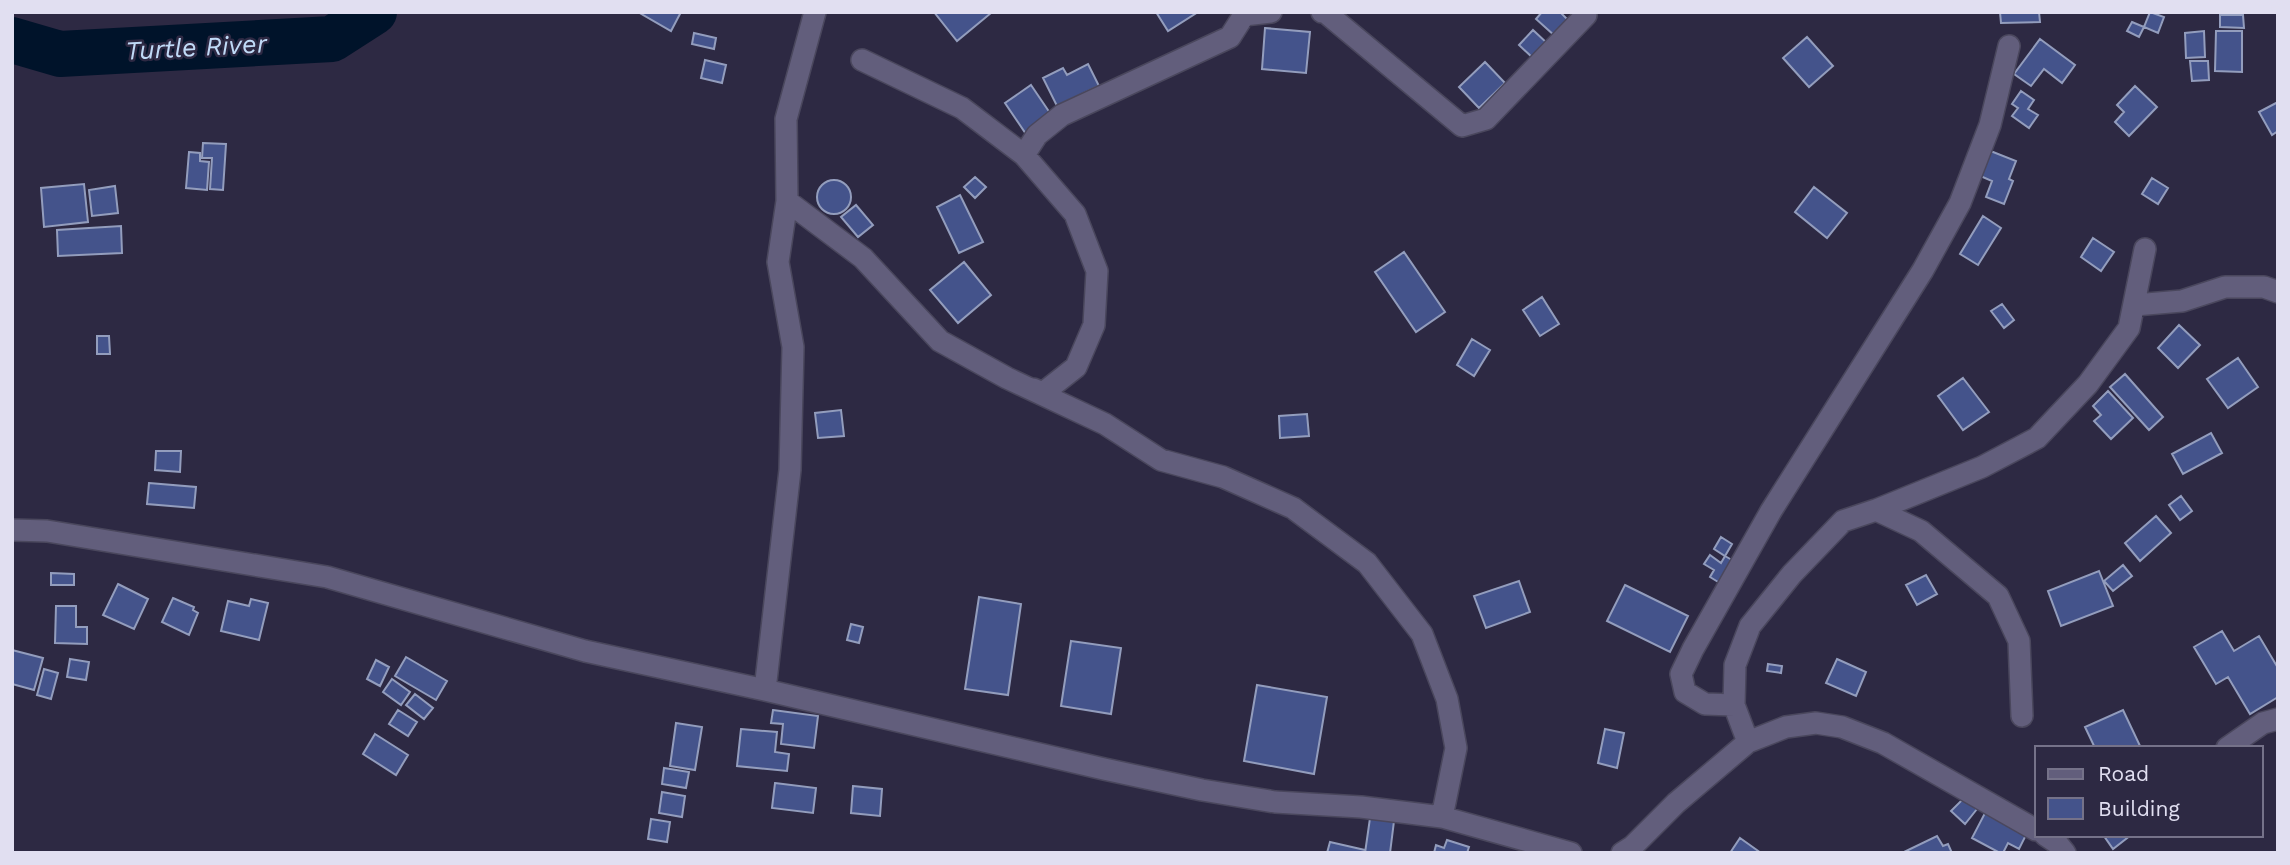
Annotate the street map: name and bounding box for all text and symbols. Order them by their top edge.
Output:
water label: Turtle River [124,28,268,66]
legend [2035,746,2262,837]
text: Road [2098,761,2149,786]
text: Building [2098,796,2180,821]

